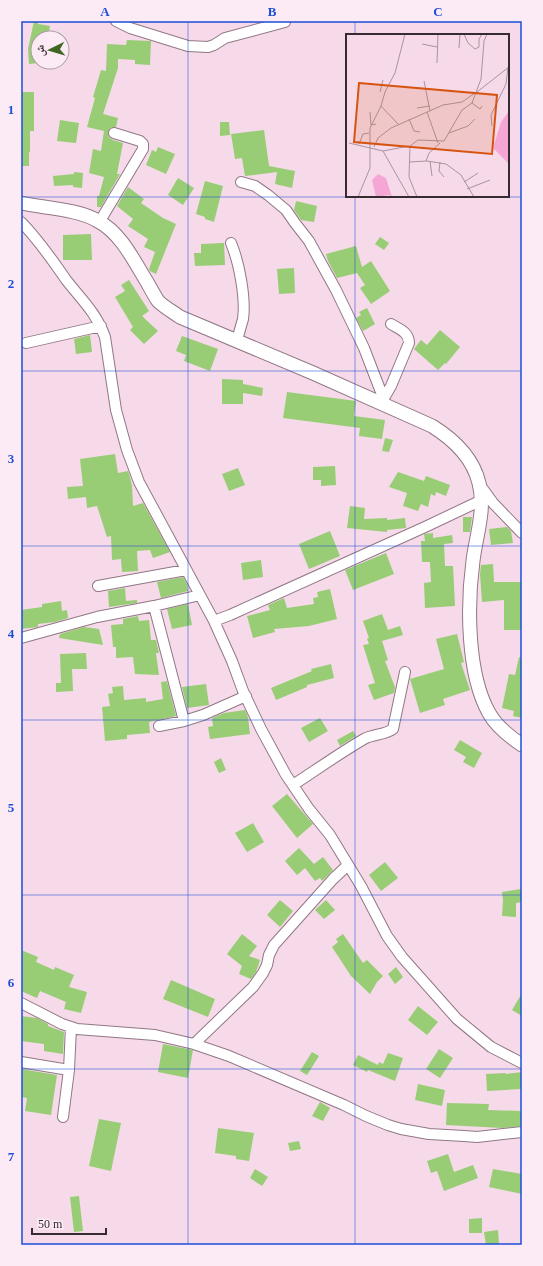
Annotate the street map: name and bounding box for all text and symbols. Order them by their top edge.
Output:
text: A [100,4,110,19]
text: B [268,4,277,19]
text: C [433,4,443,19]
north arrow [30,30,70,70]
inset map [346,34,509,197]
text: ش [34,44,49,57]
text: 1 [8,102,14,117]
text: 2 [8,276,14,291]
text: 3 [8,451,15,466]
text: 4 [8,626,15,641]
text: 5 [8,800,15,815]
text: 6 [8,975,15,990]
text: 7 [8,1149,15,1164]
scale bar [32,1210,106,1236]
text: 50 m [38,1217,63,1231]

